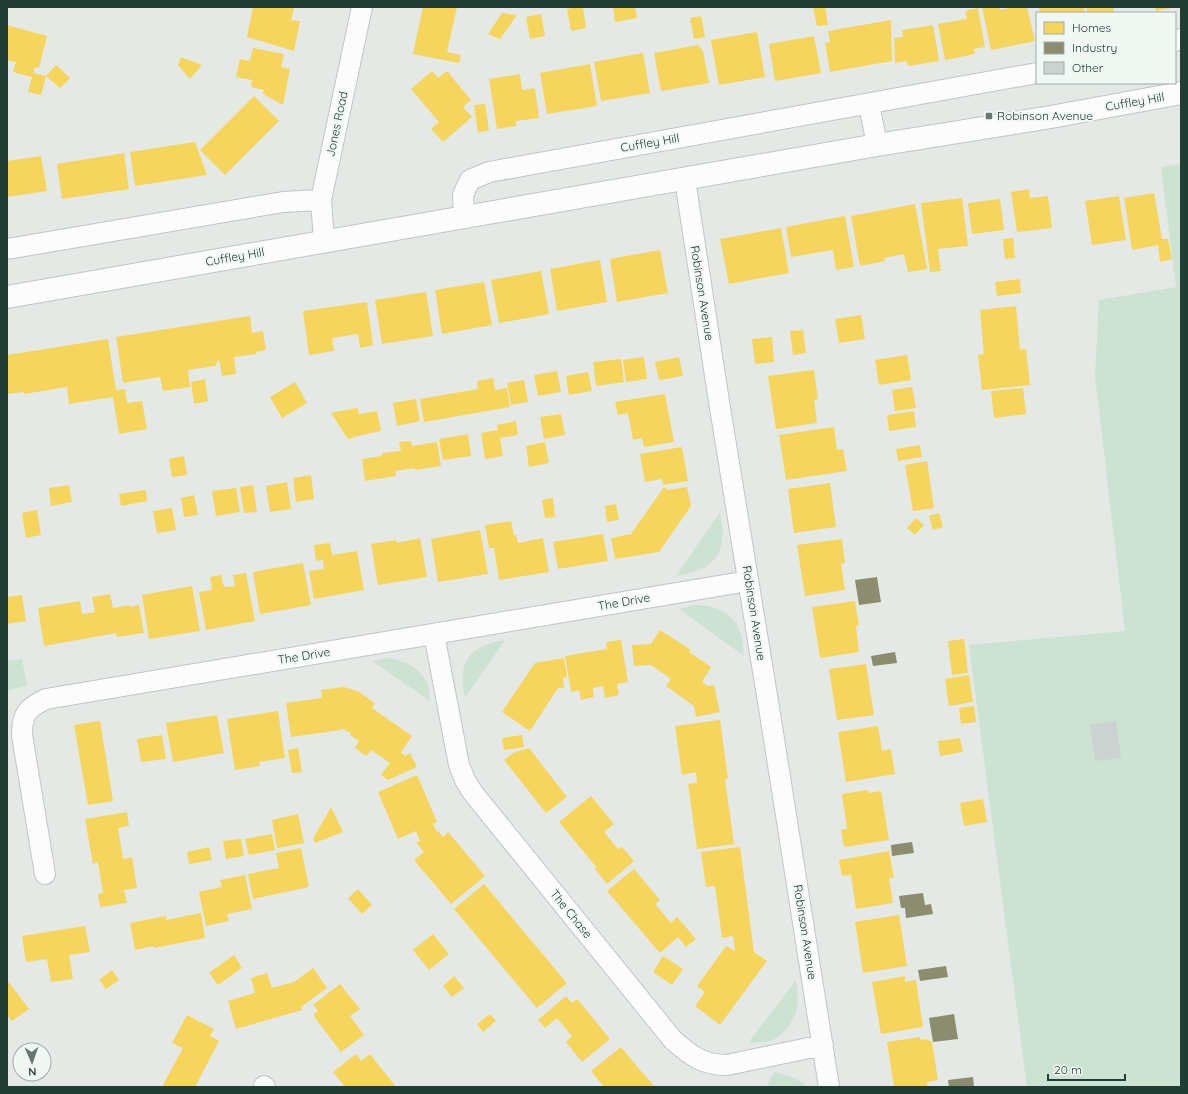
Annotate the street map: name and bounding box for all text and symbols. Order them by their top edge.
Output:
legend [1036,12,1176,84]
text: Homes [1072,20,1112,35]
text: Industry [1072,40,1117,55]
text: Other [1072,60,1104,75]
street label: Cuffley Hill [1104,89,1166,114]
street label: Jones Road [322,90,351,158]
place label: Robinson Avenue [997,108,1093,123]
marker: Robinson Avenue [984,111,994,121]
street label: Cuffley Hill [619,130,681,155]
street label: Cuffley Hill [204,244,266,269]
street label: Robinson Avenue [688,244,717,342]
street label: Robinson Avenue [740,564,769,662]
street label: The Drive [597,589,652,613]
street label: The Drive [277,644,331,667]
street label: Robinson Avenue [791,883,820,981]
street label: The Chase [547,886,596,941]
north arrow [12,1042,52,1082]
scale bar [1048,1056,1125,1082]
text: 20 m [1054,1062,1082,1077]
text: N [28,1065,37,1079]

